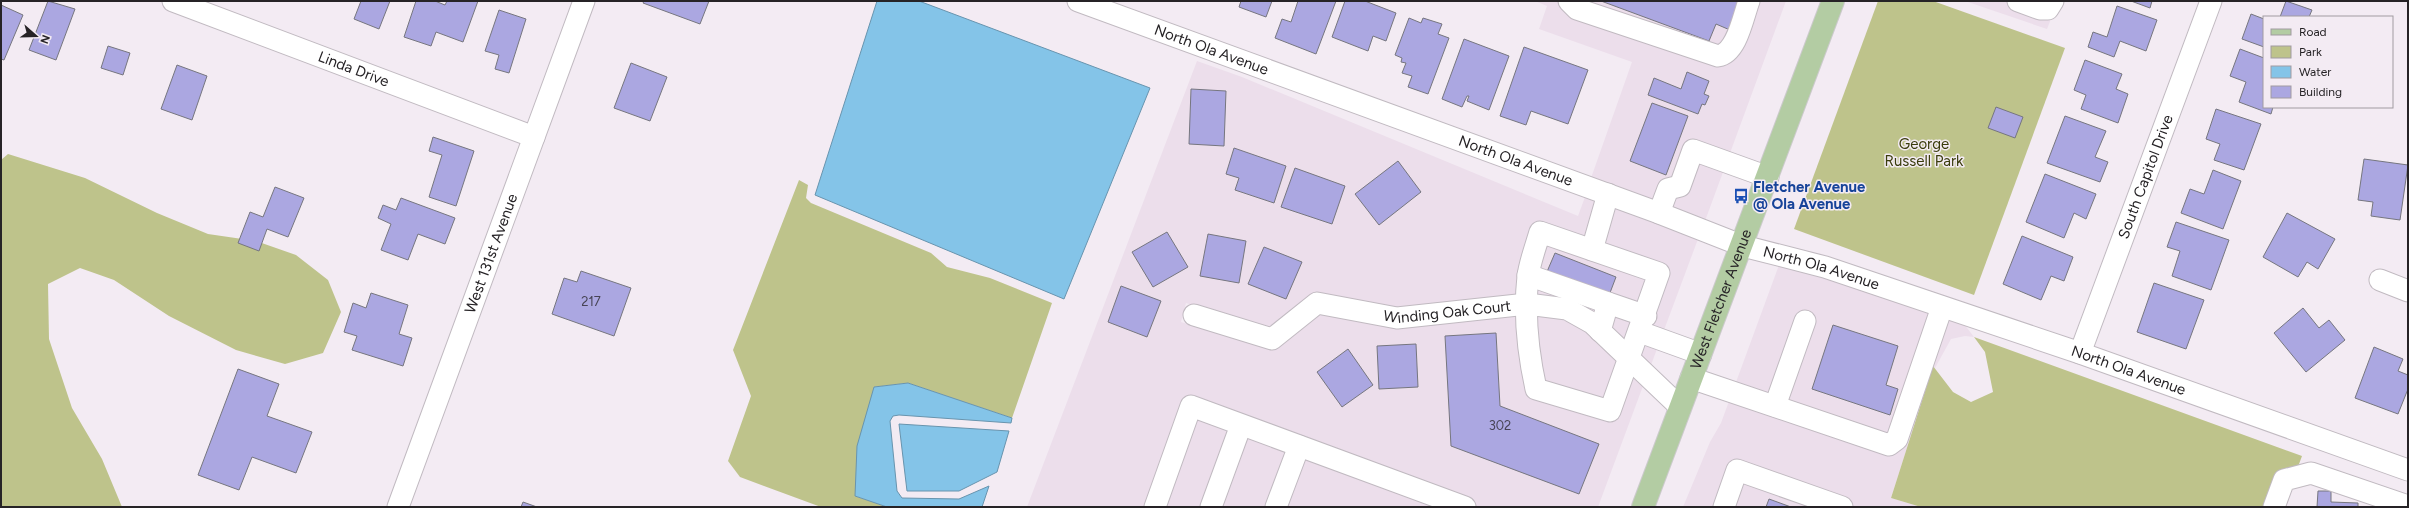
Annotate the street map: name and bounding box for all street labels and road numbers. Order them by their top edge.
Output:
street label: North Ola Avenue [1152,21,1271,79]
street label: Linda Drive [316,47,392,91]
street label: South Capitol Drive [2114,112,2177,241]
street label: North Ola Avenue [1456,132,1575,190]
street label: West 131st Avenue [461,191,521,316]
street label: West Fletcher Avenue [1687,227,1755,372]
street label: North Ola Avenue [1761,243,1882,294]
street label: Winding Oak Court [1382,297,1512,327]
street label: North Ola Avenue [2069,342,2188,399]

